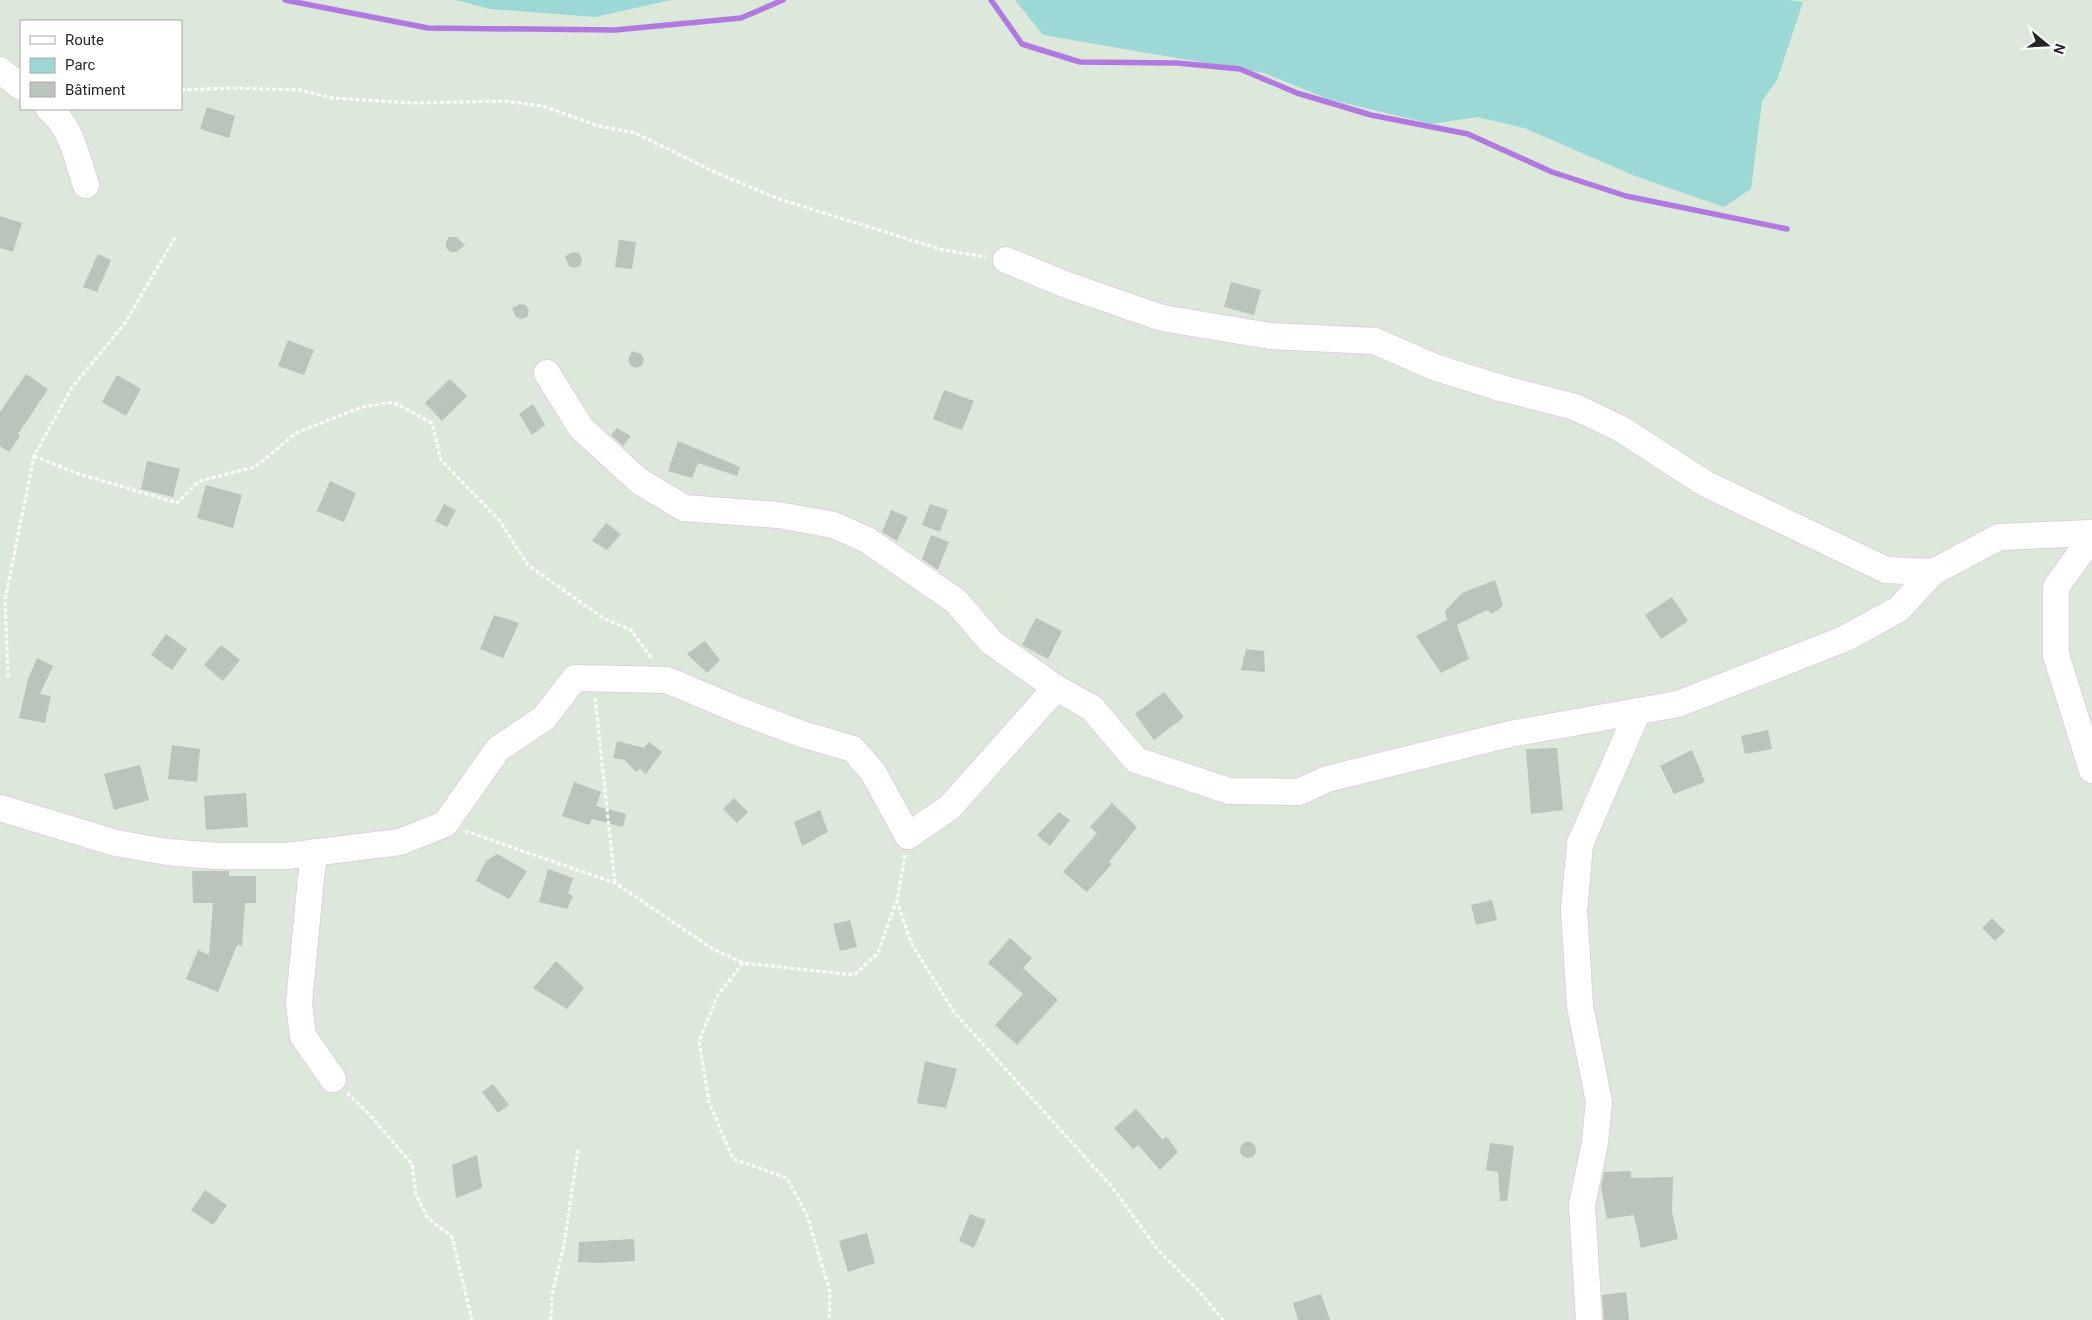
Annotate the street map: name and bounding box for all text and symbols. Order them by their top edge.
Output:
legend [20,20,182,110]
north arrow [2022,20,2072,70]
text: Route [65,31,104,49]
text: N [2050,42,2069,56]
text: Parc [65,56,95,74]
text: Bâtiment [65,81,125,99]

